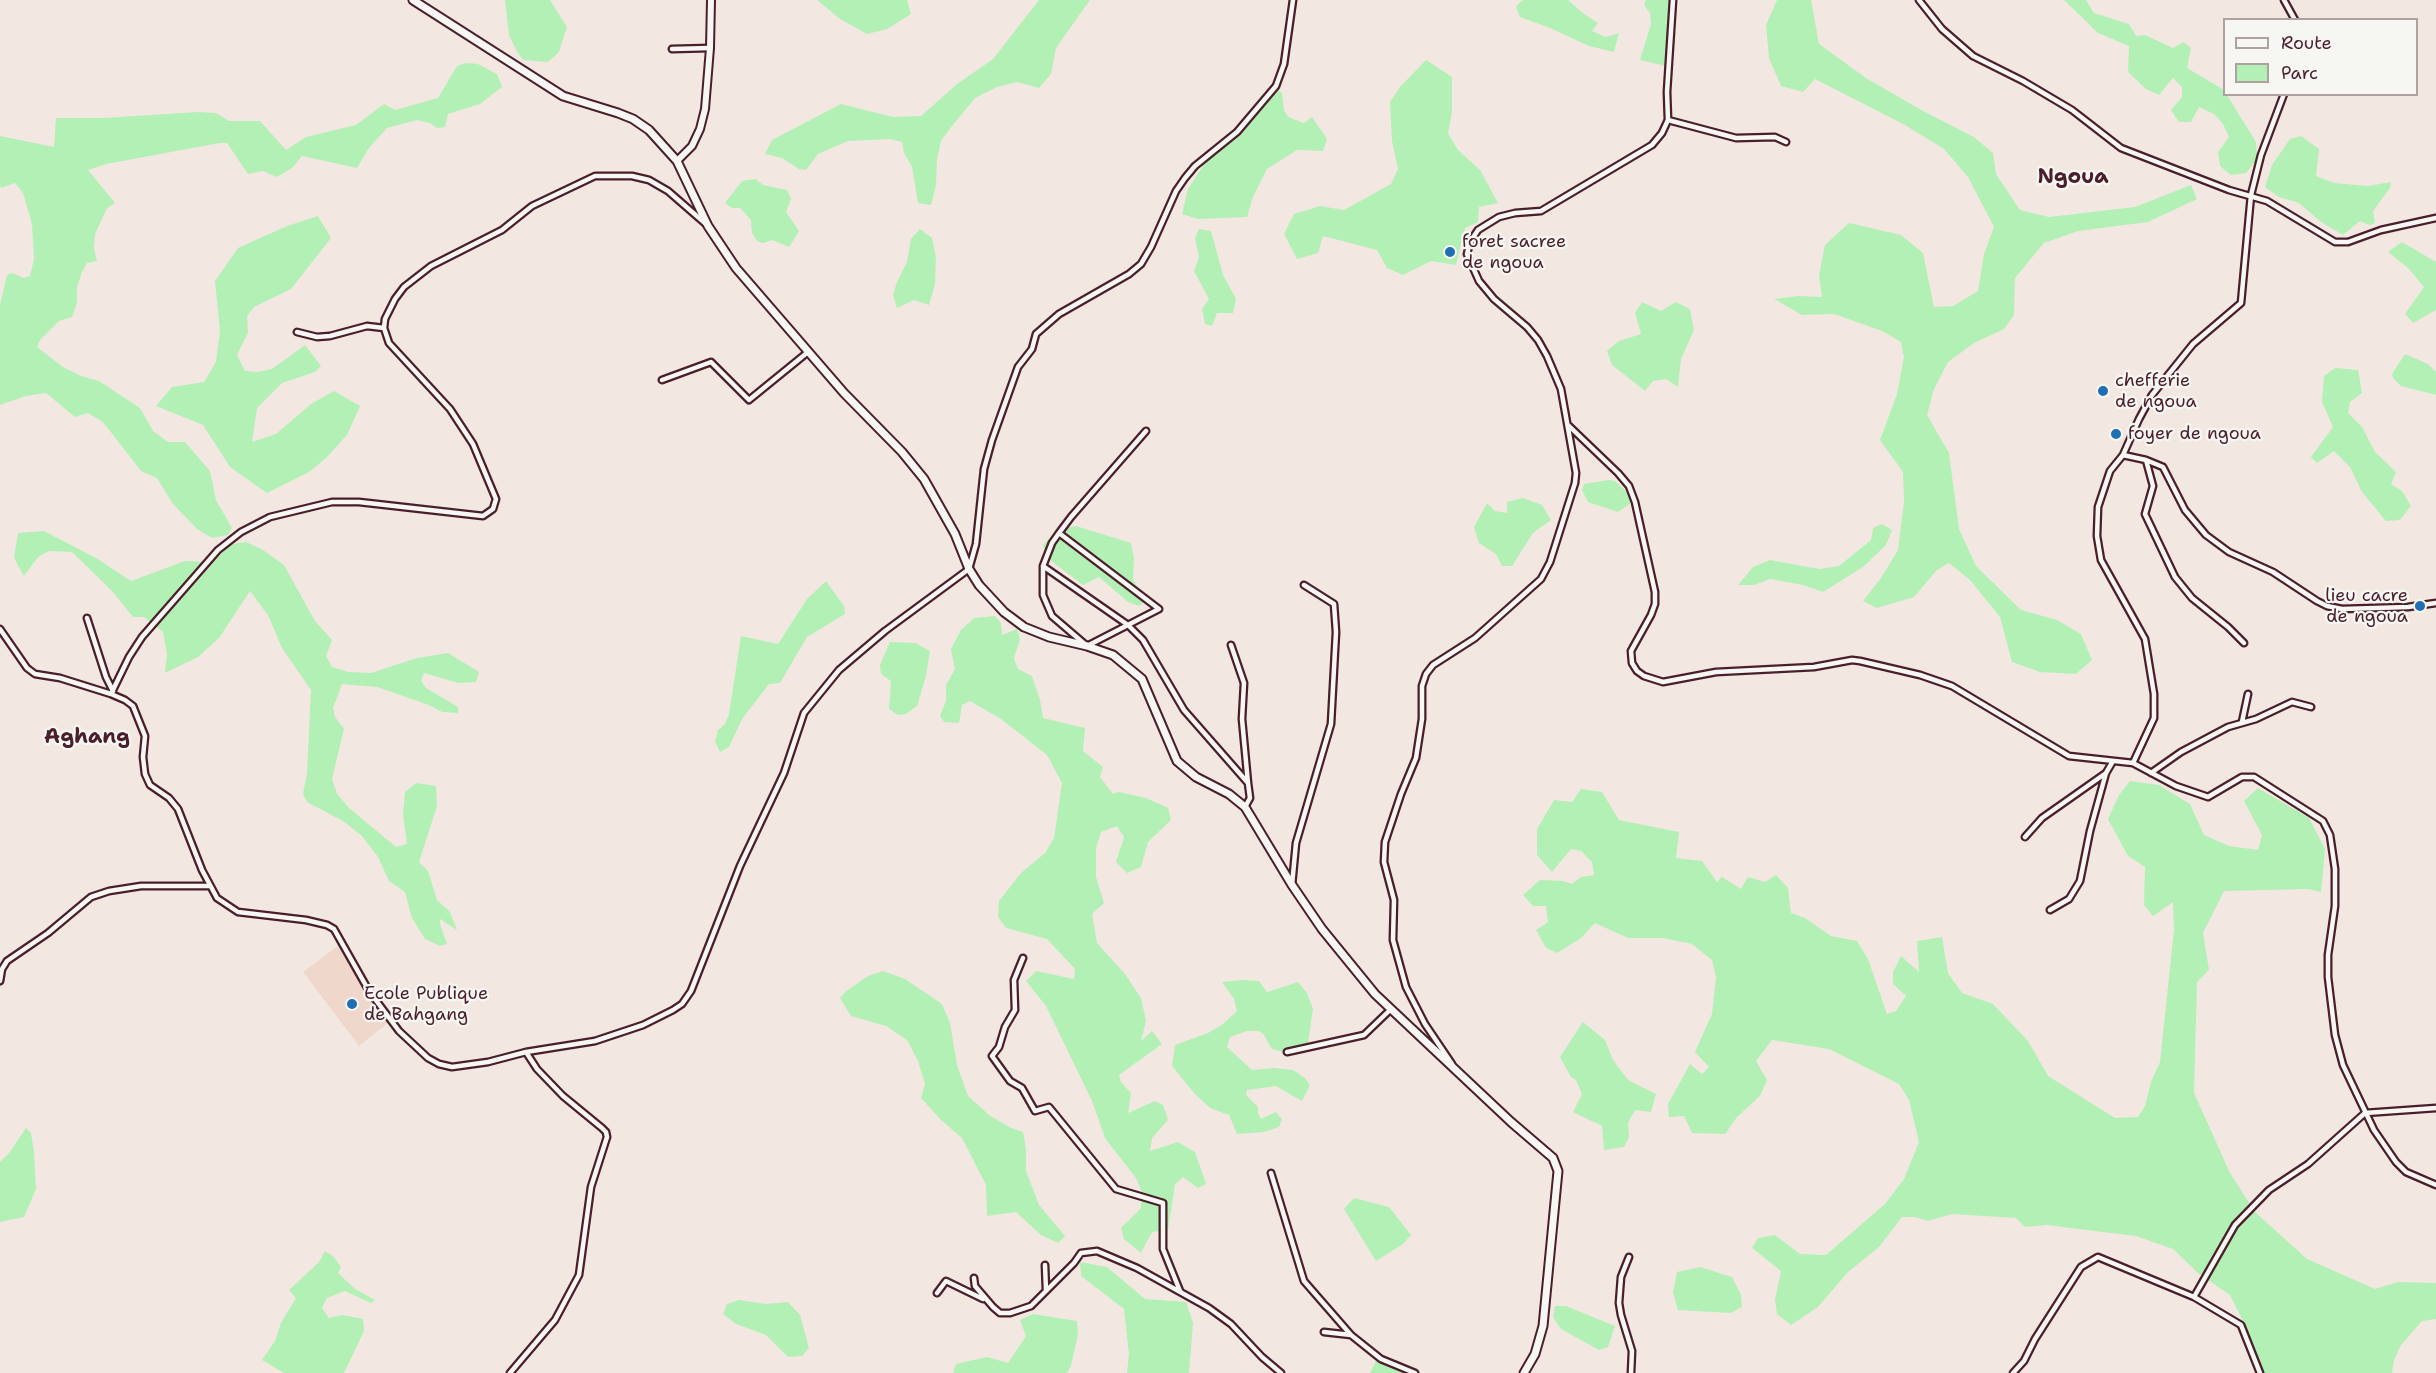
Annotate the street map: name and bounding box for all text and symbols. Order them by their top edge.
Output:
legend [2223,18,2418,96]
text: Route [2281,31,2332,55]
text: Parc [2281,61,2318,85]
district label: Ngoua [2037,165,2109,191]
place label: foret sacree de ngoua [1462,231,1566,274]
marker: foret sacree de ngoua [1443,245,1457,259]
place label: chefferie de ngoua [2115,370,2197,412]
marker: chefferie de ngoua [2096,384,2110,398]
place label: foyer de ngoua [2128,423,2261,445]
marker: foyer de ngoua [2109,427,2123,441]
place label: lieu cacre de ngoua [2325,585,2408,628]
marker: lieu cacre de ngoua [2413,599,2427,613]
district label: Aghang [44,725,130,751]
place label: Ecole Publique de Bahgang [364,983,488,1026]
marker: Ecole Publique de Bahgang [345,997,359,1011]

